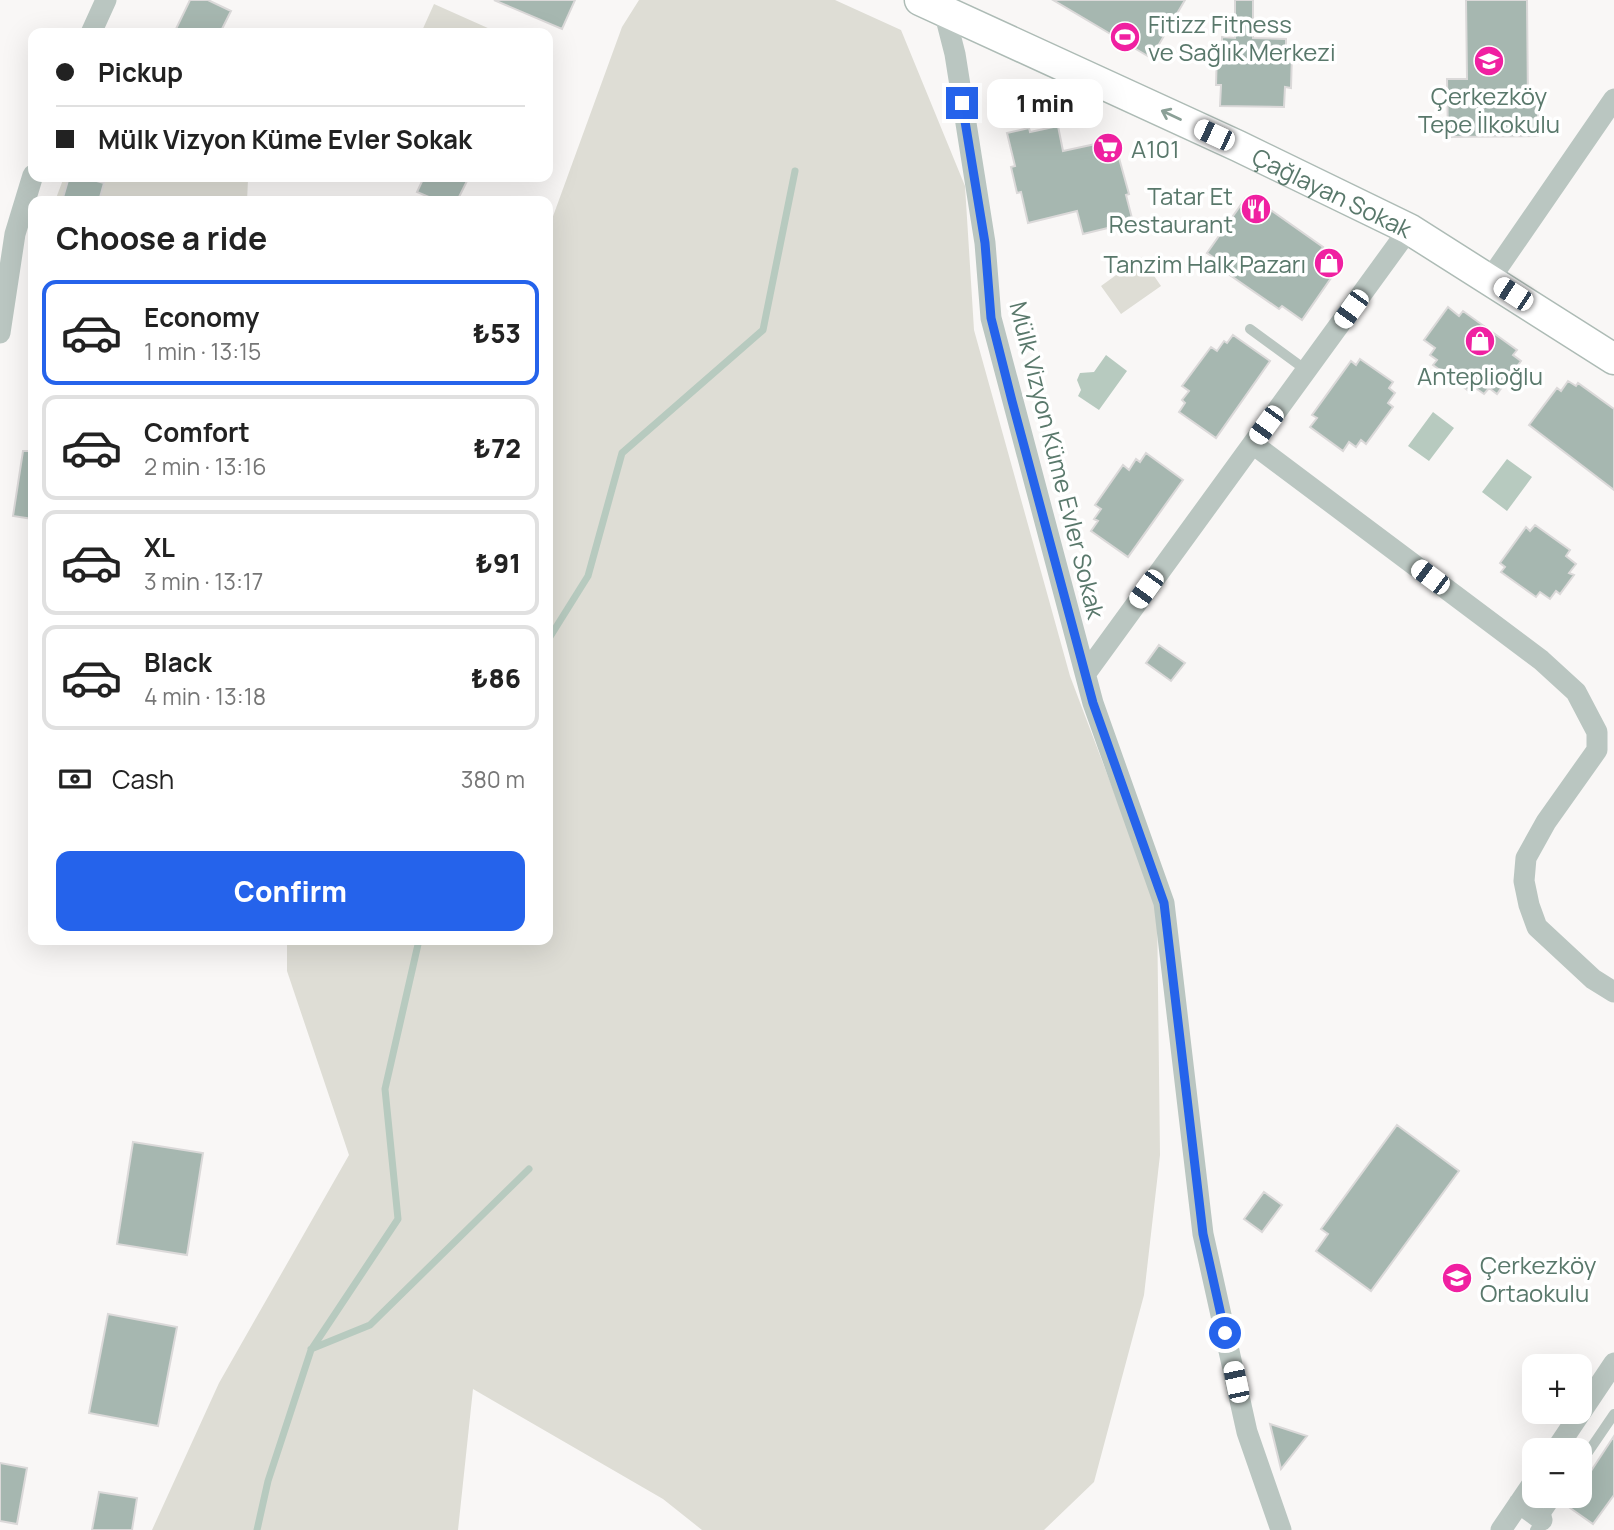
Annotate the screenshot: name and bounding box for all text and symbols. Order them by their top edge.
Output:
place label: Fitizz Fitness ve Sağlık Merkezi [1148,7,1336,68]
sports icon: Fitizz Fitness ve Sağlık Merkezi [1108,20,1142,54]
school or university icon: Çerkezköy Tepe İlkokulu [1472,44,1506,78]
text: Pickup [98,54,183,90]
callout: 1 min [986,78,1102,128]
place label: Çerkezköy Tepe İlkokulu [1418,79,1560,140]
route end [946,87,978,119]
text: 1 min [1016,87,1074,119]
one-way arrow [1161,108,1182,121]
car [1191,117,1238,153]
text: Mülk Vizyon Küme Evler Sokak [98,121,472,157]
supermarket icon: A101 [1091,131,1125,165]
place label: A101 [1131,132,1180,165]
street label: Çağlayan Sokak [1247,139,1419,245]
place label: Tatar Et Restaurant [1109,179,1233,240]
restaurant icon: Tatar Et Restaurant [1239,192,1273,226]
text: Choose a ride [56,216,267,260]
shop icon: Tanzim Halk Pazarı [1312,246,1346,280]
place label: Tanzim Halk Pazarı [1103,247,1306,280]
car [1490,274,1537,314]
car [1331,286,1372,332]
street label: Mülk Vizyon Küme Evler Sokak [1003,298,1114,623]
text: Economy [144,299,259,335]
icon: car [60,301,123,364]
text: ₺53 [473,315,521,351]
shop icon: Anteplioğlu [1463,324,1497,358]
text: 1 min · 13:15 [144,335,261,367]
place label: Anteplioğlu [1417,359,1543,392]
car [1246,402,1287,448]
text: Comfort [144,414,250,450]
icon: car [60,416,123,479]
text: ₺72 [474,430,521,466]
text: 2 min · 13:16 [144,450,266,482]
text: XL [144,529,175,565]
icon: car [60,531,123,594]
text: ₺91 [475,545,521,581]
car [1407,556,1454,598]
text: 3 min · 13:17 [144,565,263,597]
car [1126,566,1167,612]
text: Black [144,644,212,680]
icon: car [60,646,123,709]
text: ₺86 [471,660,521,696]
text: 4 min · 13:18 [144,680,266,712]
icon: cash [56,760,94,798]
text: Cash [112,761,174,797]
text: 380 m [461,763,525,795]
button: Confirm [56,851,525,931]
place label: Çerkezköy Ortaokulu [1480,1248,1597,1309]
school or university icon: Çerkezköy Ortaokulu [1440,1261,1474,1295]
route start [1209,1317,1241,1349]
map controls [1522,1354,1592,1508]
button: + [1522,1354,1592,1424]
car [1222,1359,1251,1405]
button: − [1522,1438,1592,1508]

